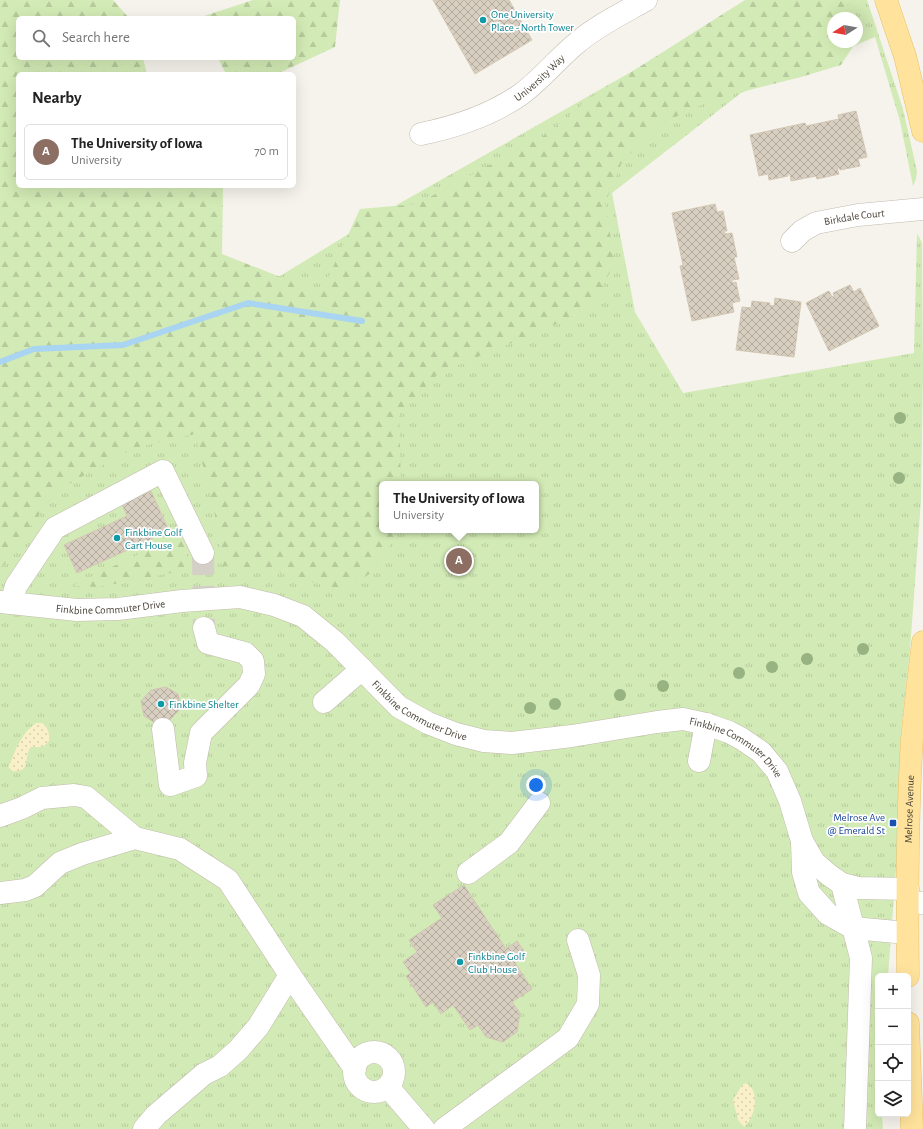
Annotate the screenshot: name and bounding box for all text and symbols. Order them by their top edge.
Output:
place label: One University Place - North Tower [491,9,574,33]
north arrow [827,12,863,48]
marker: One University Place - North Tower [478,15,488,25]
search box [16,16,296,60]
icon: search [30,27,52,49]
text: Search here [62,30,130,45]
street label: University Way [512,52,567,103]
text: Nearby [32,89,82,106]
text: The University of Iowa [71,136,203,151]
text: A [42,145,50,158]
text: 70 m [254,145,279,158]
text: University [71,154,122,167]
street label: Birkdale Court [823,208,885,227]
popup [379,481,539,533]
text: The University of Iowa [393,491,525,506]
text: University [393,509,444,522]
place label: Finkbine Golf Cart House [125,527,183,551]
marker: Finkbine Golf Cart House [112,533,122,543]
pin: A [446,546,472,576]
street label: Finkbine Commuter Drive [55,598,166,616]
street label: Finkbine Commuter Drive [370,678,468,743]
marker: Finkbine Shelter [156,699,166,709]
place label: Finkbine Shelter [169,699,239,710]
street label: Finkbine Commuter Drive [688,716,784,779]
your location [526,775,546,795]
street label: Melrose Avenue [903,775,916,843]
place label: Melrose Ave @ Emerald St [828,812,885,836]
marker: Melrose Ave @ Emerald St [888,818,898,828]
place label: Finkbine Golf Club House [468,951,526,975]
marker: Finkbine Golf Club House [455,957,465,967]
map controls [875,973,911,1117]
button: + [875,973,911,1009]
button: − [875,1009,911,1045]
button: locate [875,1045,911,1081]
button: layers [875,1081,911,1117]

